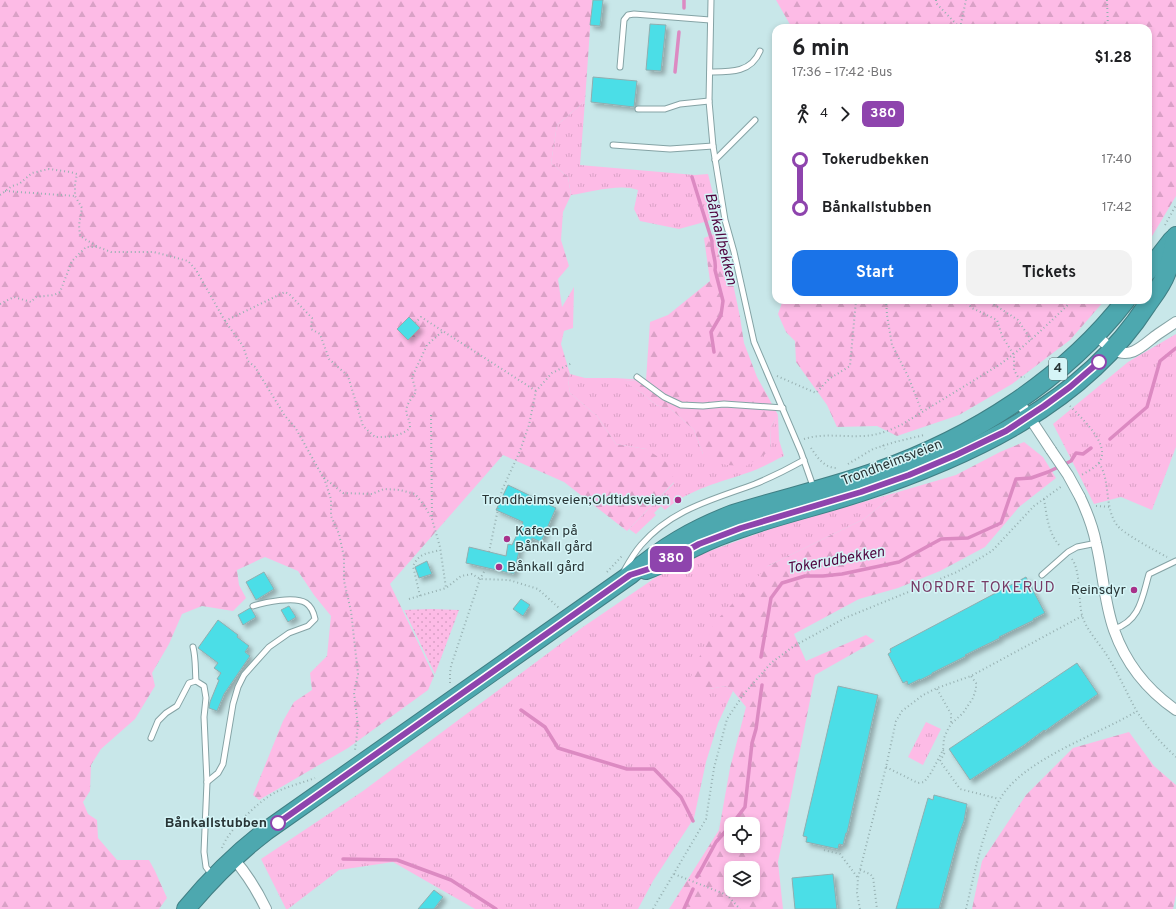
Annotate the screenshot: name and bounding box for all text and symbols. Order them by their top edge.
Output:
text: 6 min [792,36,850,63]
text: $1.28 [1095,49,1132,68]
text: 17:36 – 17:42 · Bus [792,65,892,81]
icon: walk [792,103,814,125]
icon: forward [834,103,856,125]
text: 380 [870,105,896,122]
text: 4 [820,106,828,122]
text: Tokerudbekken [822,151,929,170]
text: 17:40 [1102,152,1132,168]
water label: Bånkallbekken [699,191,741,287]
text: Bånkallstubben [822,199,932,218]
text: 17:42 [1102,200,1132,216]
button: Start [792,250,958,296]
button: Tickets [966,250,1132,296]
unlabelled marker [1091,354,1107,370]
road number: 4 [1049,358,1067,380]
street label: Trondheimsveien [839,436,945,490]
place label: Trondheimsveien;Oldtidsveien [482,492,670,509]
marker: Trondheimsveien;Oldtidsveien [673,495,683,505]
place label: Kafeen på Bånkall gård [515,523,593,556]
marker: Kafeen på Bånkall gård [502,534,512,544]
water label: Tokerudbekken [786,543,886,579]
line badge: 380 [648,546,694,572]
text: 380 [658,550,684,567]
place label: Bånkall gård [507,559,585,576]
marker: Bånkall gård [494,562,504,572]
district label: NORDRE TOKERUD [910,579,1056,598]
place label: Reinsdyr [1071,582,1127,599]
marker: Reinsdyr [1129,585,1139,595]
place label: Bånkallstubben [165,815,267,832]
marker: Bånkallstubben [270,815,286,831]
map controls [724,817,760,897]
button: locate [724,817,760,853]
button: layers [724,861,760,897]

